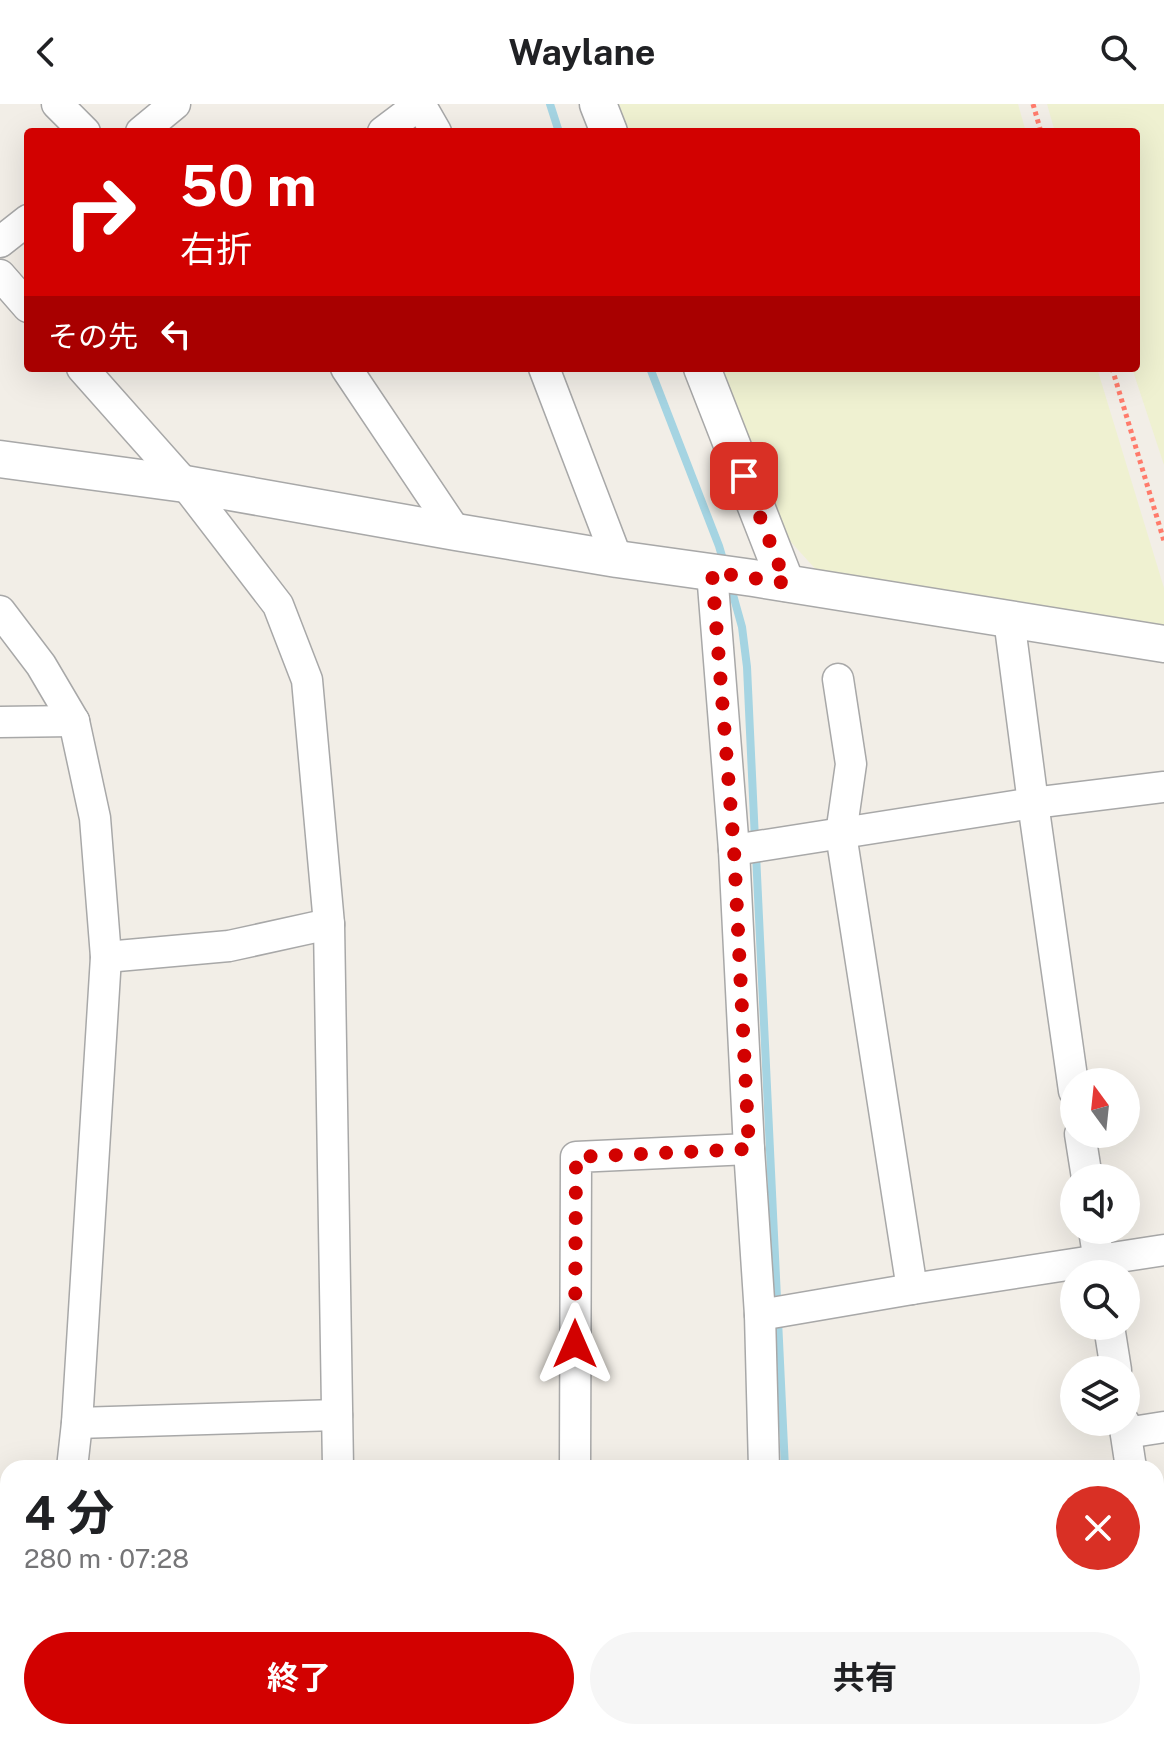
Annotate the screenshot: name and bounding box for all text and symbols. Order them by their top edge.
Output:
icon: back [24,30,68,74]
icon: search [1096,30,1140,74]
text: Waylane [508,31,656,73]
text: 50 m [180,153,317,219]
icon: right [48,160,152,264]
text: 右折 [180,228,252,270]
icon: left [154,312,198,356]
text: その先 [48,318,138,354]
pin [710,442,778,510]
icon: arrive [722,454,766,498]
north arrow [1060,1068,1140,1148]
map controls [1060,1068,1140,1436]
button: sound [1060,1164,1140,1244]
button: search [1060,1260,1140,1340]
position arrow [533,1302,617,1386]
button: layers [1060,1356,1140,1436]
text: 4 分 [24,1484,114,1541]
button: close [1056,1486,1140,1570]
text: 280 m · 07:28 [24,1543,189,1574]
button: 終了 [24,1632,574,1724]
button: 共有 [590,1632,1140,1724]

